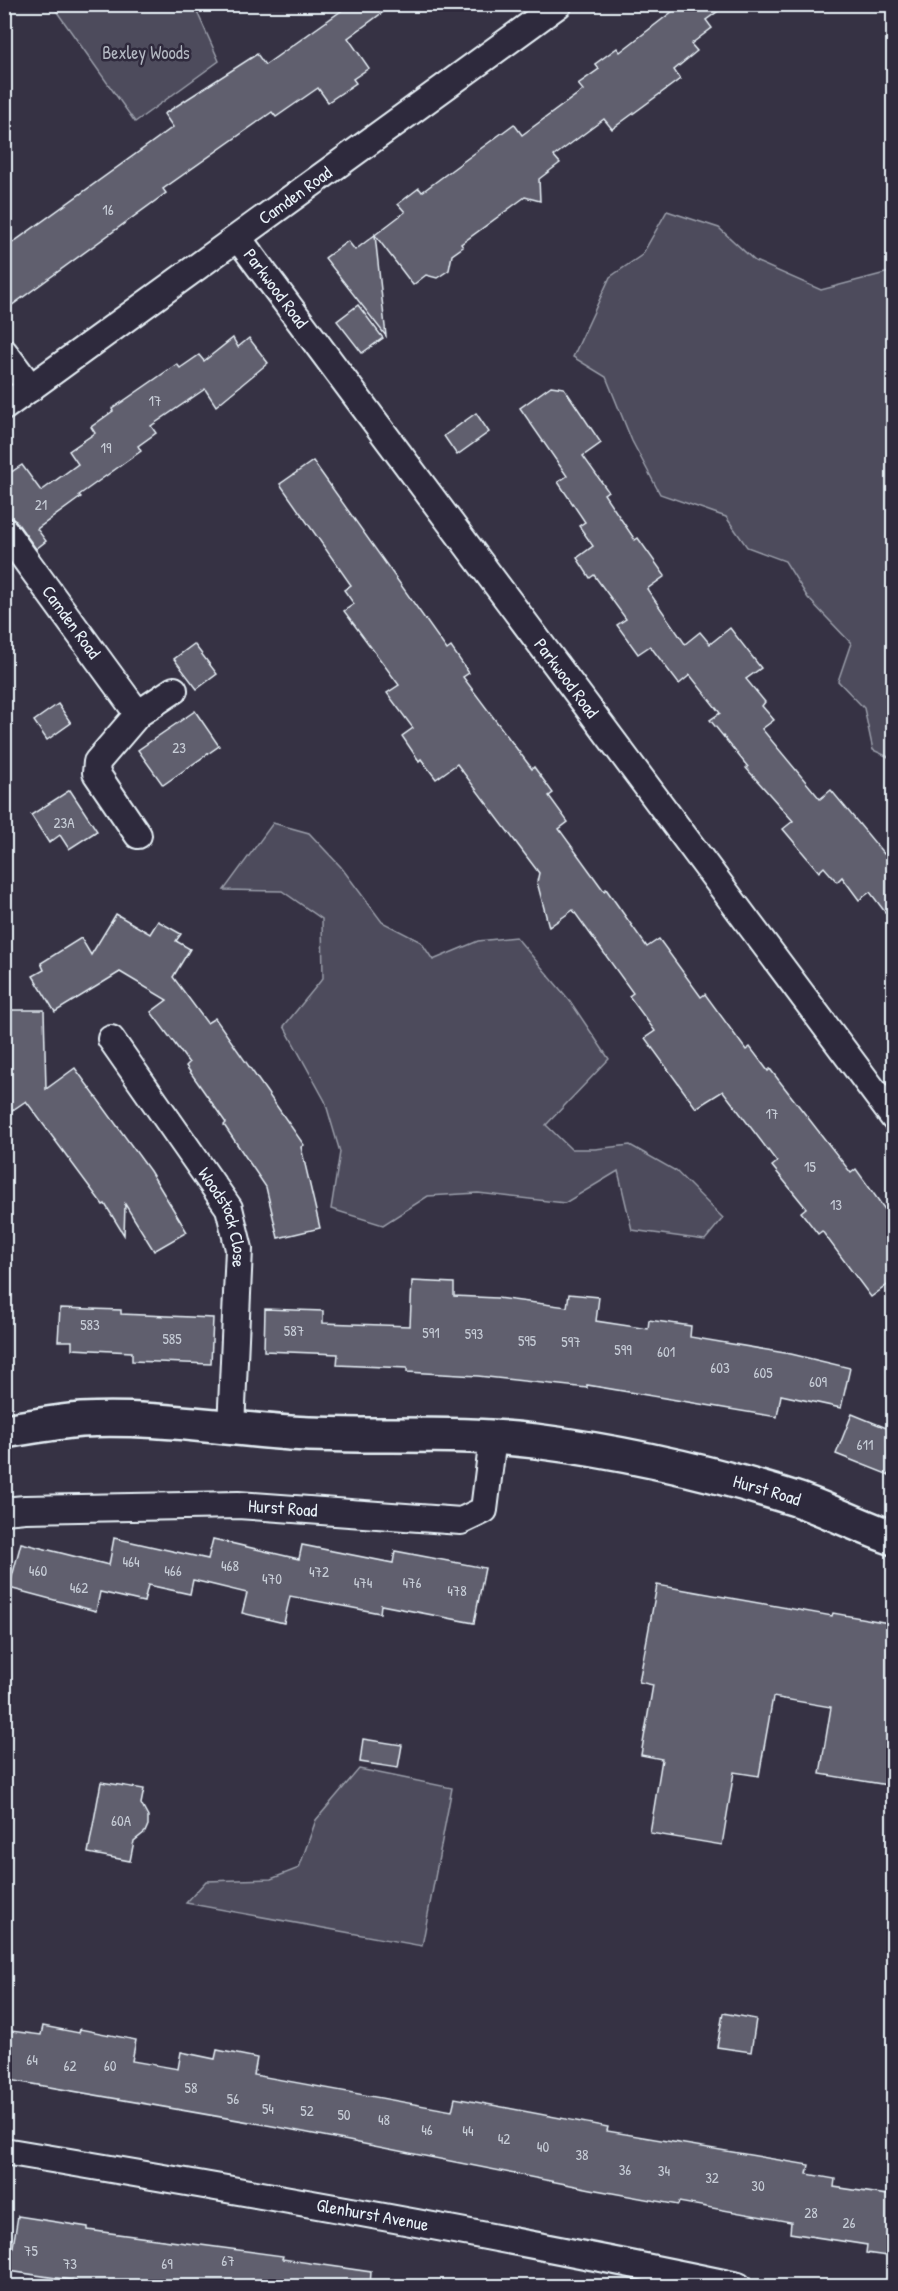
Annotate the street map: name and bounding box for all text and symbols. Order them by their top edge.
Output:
park label: Bexley Woods [102,40,190,65]
street label: Camden Road [253,160,337,230]
house number: 16 [102,199,114,220]
street label: Parkwood Road [238,243,314,333]
house number: 17 [149,390,161,411]
house number: 19 [101,437,112,458]
house number: 21 [35,494,47,515]
street label: Camden Road [36,580,107,664]
street label: Parkwood Road [528,633,605,723]
house number: 23 [172,737,186,758]
house number: 23A [53,812,75,833]
house number: 17 [766,1103,778,1124]
house number: 15 [804,1156,817,1177]
street label: Woodstock Close [192,1162,252,1268]
house number: 13 [830,1194,842,1215]
house number: 583 [80,1314,100,1335]
house number: 587 [284,1320,304,1341]
house number: 591 [422,1322,440,1343]
house number: 593 [465,1323,484,1344]
house number: 585 [162,1328,182,1349]
house number: 595 [518,1330,537,1351]
house number: 597 [561,1331,581,1352]
house number: 599 [614,1339,632,1360]
house number: 601 [657,1341,675,1362]
house number: 603 [710,1357,730,1378]
house number: 605 [753,1362,773,1383]
house number: 609 [809,1371,828,1392]
house number: 611 [857,1434,873,1455]
street label: Hurst Road [730,1468,804,1512]
street label: Hurst Road [247,1493,318,1523]
house number: 464 [122,1551,140,1572]
house number: 468 [221,1555,239,1576]
house number: 460 [29,1560,47,1581]
house number: 466 [164,1560,182,1581]
house number: 472 [309,1561,329,1582]
house number: 470 [262,1568,282,1589]
house number: 474 [354,1572,373,1593]
house number: 476 [402,1572,422,1593]
house number: 462 [70,1577,88,1598]
house number: 478 [447,1580,467,1601]
house number: 60A [111,1810,132,1831]
house number: 64 [26,2049,38,2070]
house number: 62 [63,2055,77,2076]
house number: 60 [104,2055,117,2076]
house number: 58 [185,2077,197,2098]
house number: 56 [227,2088,239,2109]
house number: 54 [262,2098,274,2119]
house number: 52 [300,2100,314,2121]
house number: 50 [337,2104,351,2125]
house number: 48 [378,2109,390,2130]
house number: 46 [421,2119,433,2140]
house number: 44 [462,2120,474,2141]
house number: 42 [498,2128,510,2149]
house number: 40 [537,2136,549,2157]
house number: 38 [575,2144,589,2165]
house number: 36 [619,2159,631,2180]
house number: 34 [658,2160,671,2181]
house number: 32 [705,2167,719,2188]
house number: 30 [751,2175,765,2196]
street label: Glenhurst Avenue [315,2192,431,2237]
house number: 28 [804,2202,818,2223]
house number: 26 [842,2212,856,2233]
house number: 75 [24,2240,39,2261]
house number: 67 [221,2250,235,2271]
house number: 73 [63,2253,77,2274]
house number: 69 [161,2253,173,2274]

